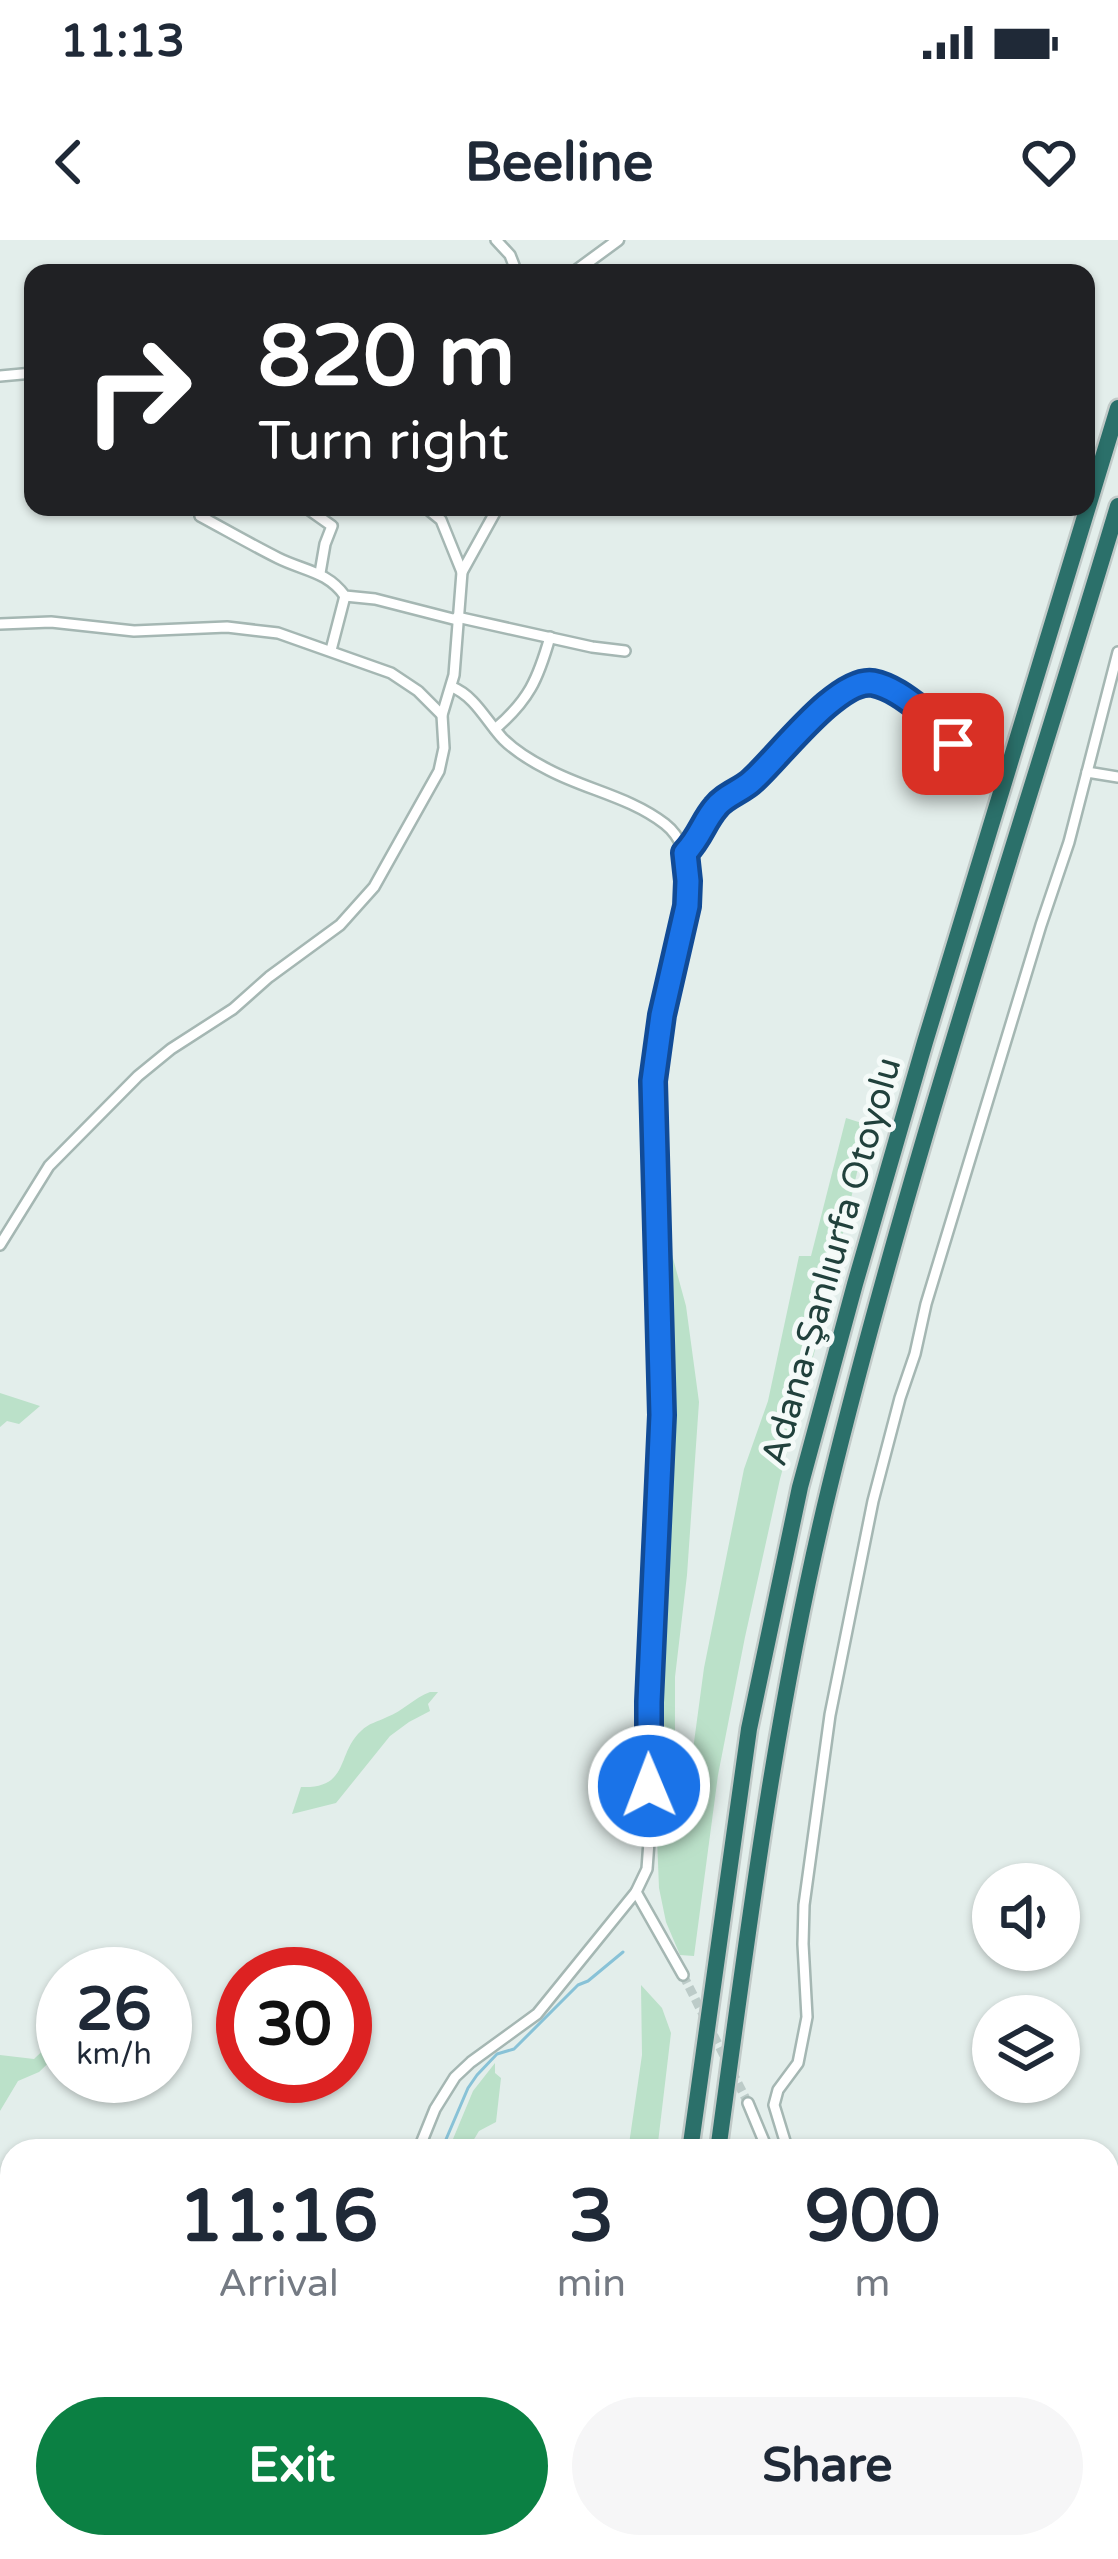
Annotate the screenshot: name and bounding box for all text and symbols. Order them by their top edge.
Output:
text: 11:13 [60,15,185,69]
icon: back [36,129,102,195]
icon: heart [1016,129,1082,195]
text: Beeline [465,130,653,195]
text: 820 m [258,307,515,408]
icon: right [60,312,216,468]
text: Turn right [258,409,509,474]
pin [902,693,1004,795]
icon: arrive [920,711,986,777]
street label: Adana-Şanlıurfa Otoyolu [753,1052,910,1470]
position arrow [586,1723,712,1849]
map controls [972,1863,1080,2103]
button: sound [972,1863,1080,1971]
speed limit sign: 30 [216,1947,372,2103]
text: 26 [76,1974,152,2046]
button: layers [972,1995,1080,2103]
text: km/h [76,2036,152,2073]
text: 11:16 [179,2174,378,2261]
text: 3 [569,2174,614,2261]
text: 900 [805,2174,940,2261]
text: Arrival [218,2260,339,2307]
text: min [557,2260,626,2307]
text: m [855,2260,890,2307]
button: Exit [36,2397,548,2535]
button: Share [572,2397,1083,2535]

